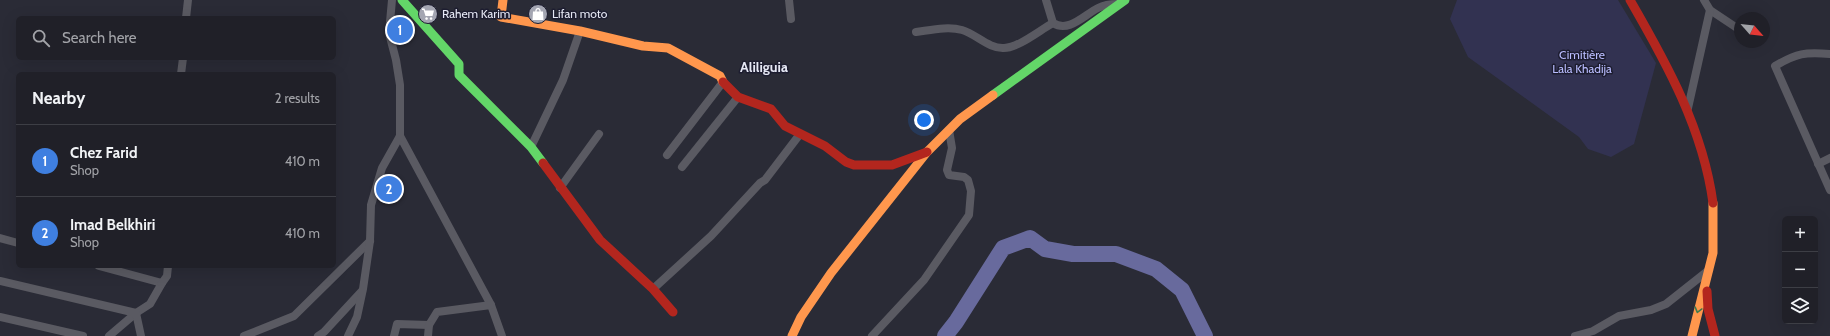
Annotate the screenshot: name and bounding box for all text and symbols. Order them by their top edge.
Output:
supermarket icon: Rahem Karim [417,3,439,25]
shop icon: Lifan moto [527,3,549,25]
place label: Rahem Karim [442,6,510,21]
place label: Lifan moto [552,6,608,21]
north arrow [1734,12,1770,48]
pin: 1 [387,15,413,45]
search box [16,16,336,60]
icon: search [30,27,52,49]
text: Search here [62,29,137,47]
park label: Cimitière Lala Khadija [1552,47,1612,76]
district label: Aliliguia [740,58,788,76]
text: Nearby [32,88,85,108]
text: 2 results [275,90,320,106]
your location [914,110,934,130]
text: Chez Farid [70,144,137,162]
text: 1 [43,153,47,169]
text: 410 m [285,153,320,169]
text: Shop [70,162,99,178]
pin: 2 [376,174,402,204]
text: Imad Belkhiri [70,216,155,234]
map controls [1782,216,1818,324]
button: + [1782,216,1818,252]
text: 2 [42,225,48,241]
text: 410 m [285,225,320,241]
text: Shop [70,234,99,250]
button: − [1782,252,1818,288]
button: layers [1782,288,1818,324]
one-way arrow [1695,307,1703,313]

